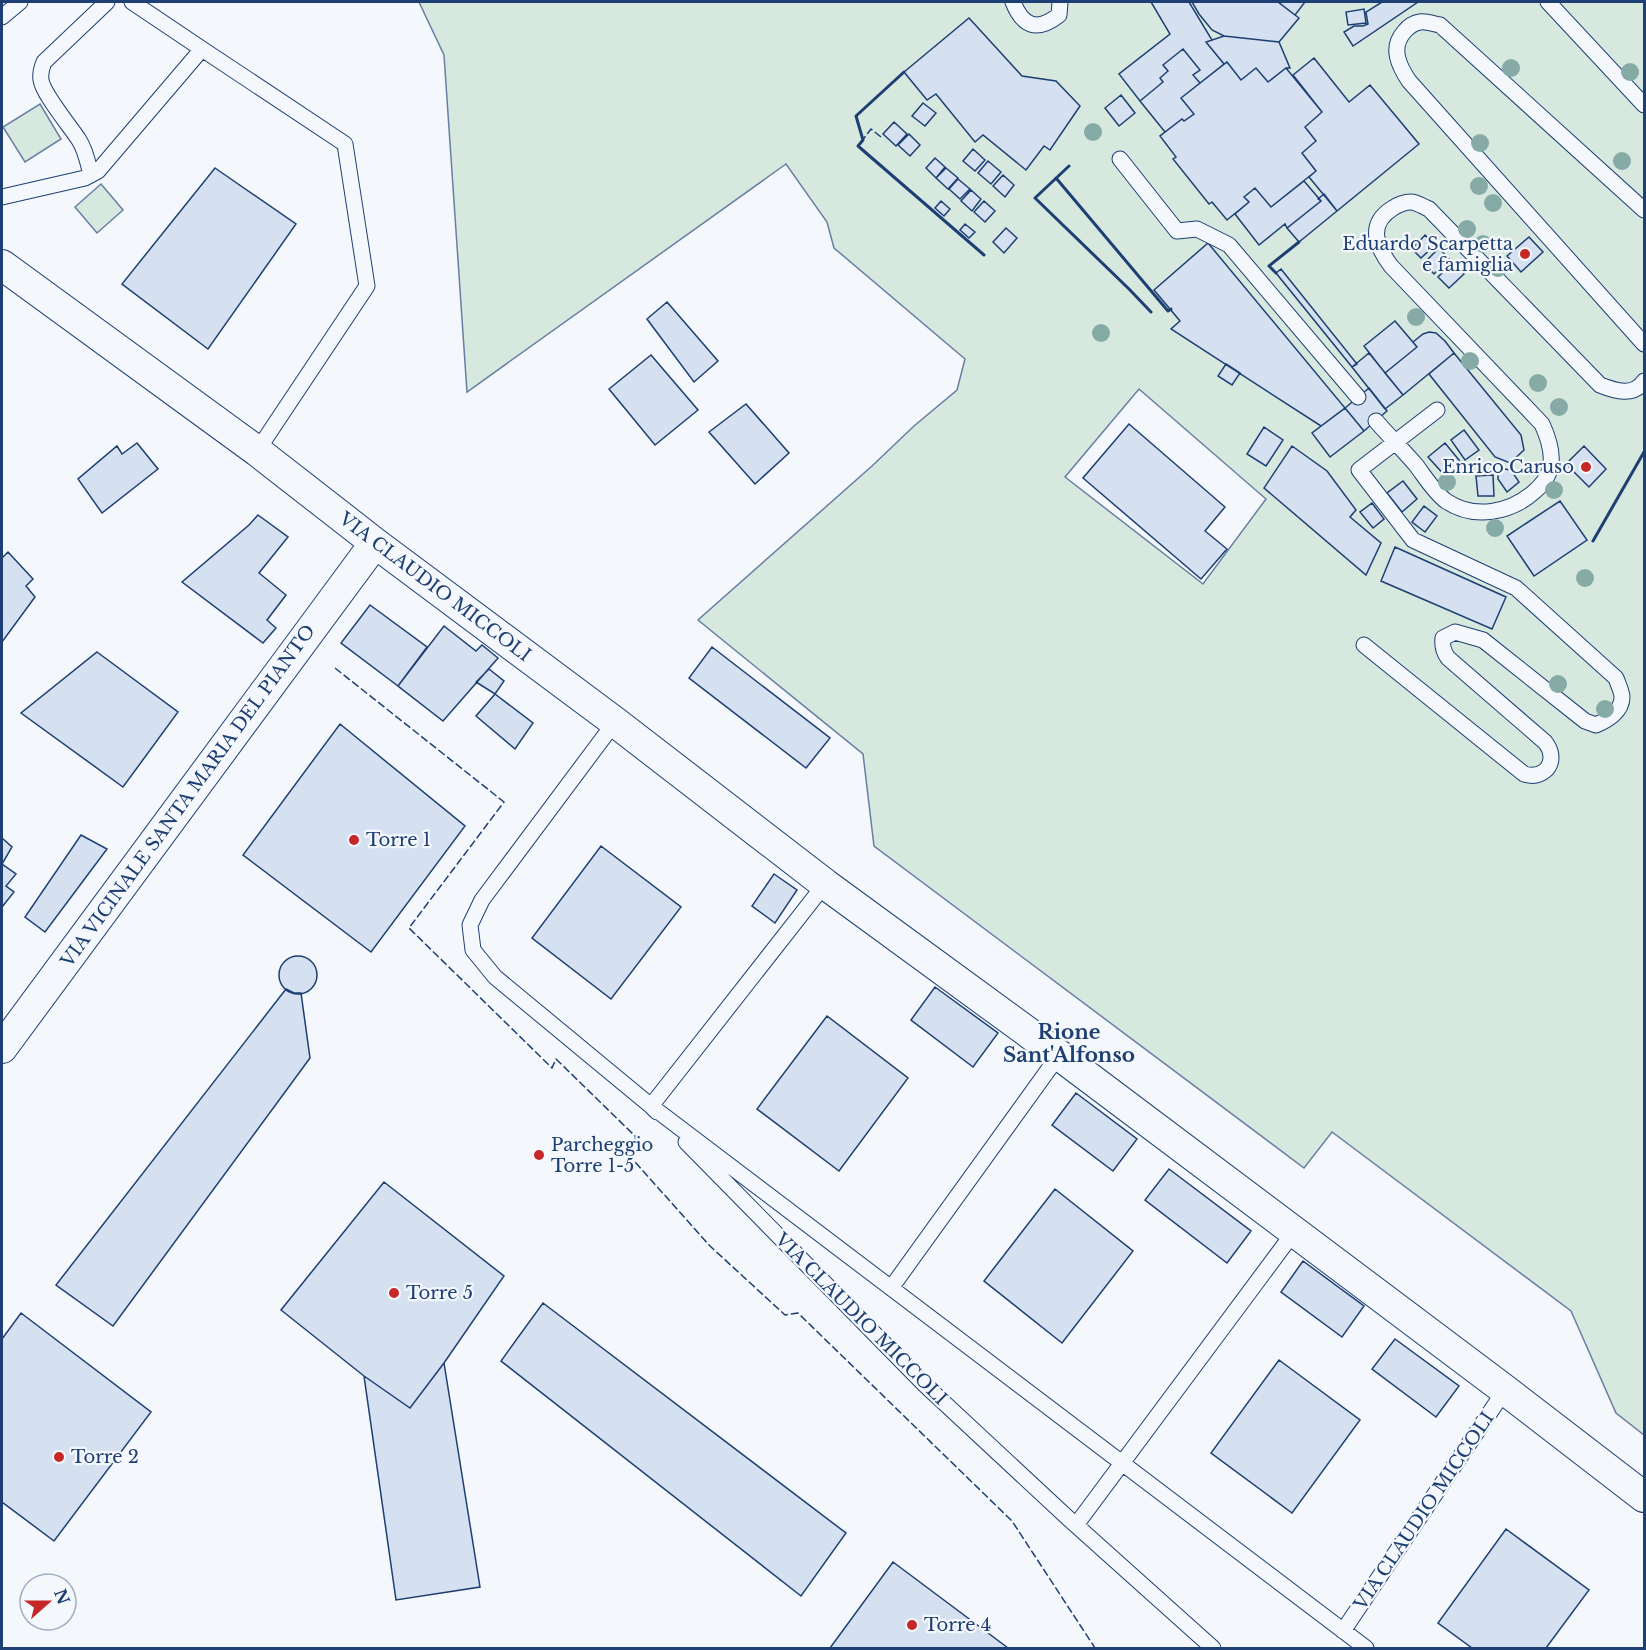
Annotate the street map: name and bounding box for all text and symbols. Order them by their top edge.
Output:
place label: Eduardo Scarpetta e famiglia [1342,233,1513,276]
marker: Eduardo Scarpetta e famiglia [1518,247,1532,261]
place label: Enrico Caruso [1442,456,1574,478]
marker: Enrico Caruso [1579,460,1593,474]
street label: VIA CLAUDIO MICCOLI [334,507,535,666]
street label: VIA VICINALE SANTA MARIA DEL PIANTO [56,621,320,972]
place label: Torre 1 [366,829,431,851]
marker: Torre 1 [347,833,361,847]
district label: Rione Sant'Alfonso [1003,1020,1135,1067]
place label: Parcheggio Torre 1-5 [551,1134,653,1177]
marker: Parcheggio Torre 1-5 [532,1148,546,1162]
street label: VIA CLAUDIO MICCOLI [770,1228,952,1410]
place label: Torre 5 [406,1282,473,1304]
marker: Torre 5 [387,1286,401,1300]
street label: VIA CLAUDIO MICCOLI [1349,1408,1499,1615]
place label: Torre 2 [71,1446,139,1468]
marker: Torre 2 [52,1450,66,1464]
north arrow [18,1572,78,1632]
text: N [50,1586,74,1607]
place label: Torre 4 [924,1614,991,1636]
marker: Torre 4 [905,1618,919,1632]

